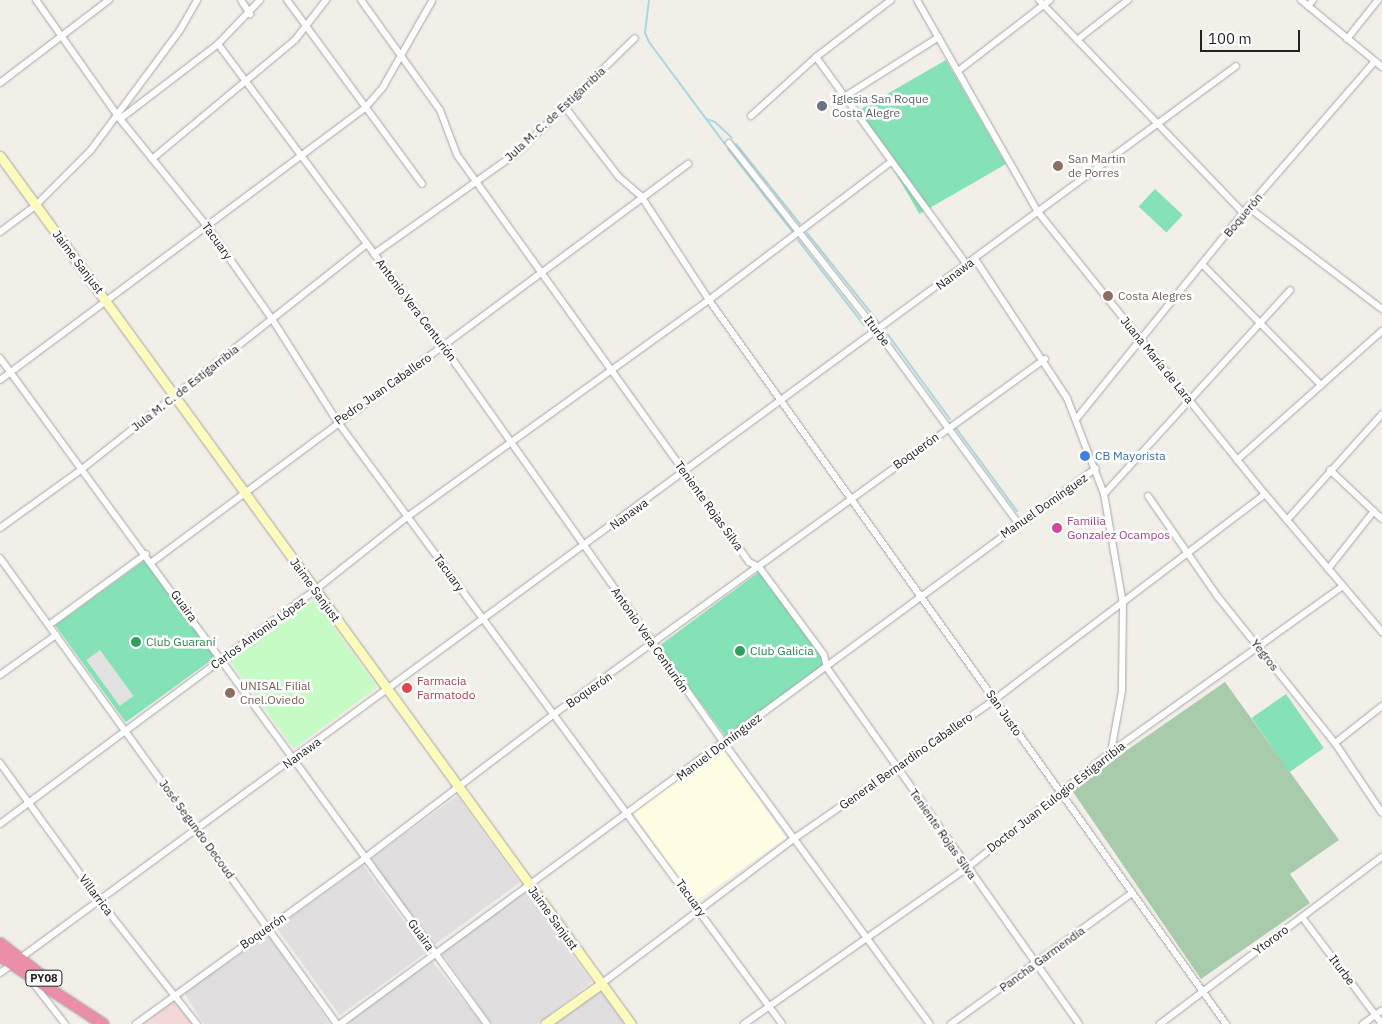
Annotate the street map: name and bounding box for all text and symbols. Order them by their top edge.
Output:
scale bar [1202,20,1302,52]
text: 100 m [1208,29,1252,48]
street label: Jula M. C. de Estigarribia [502,64,608,164]
place label: Iglesia San Roque Costa Alegre [832,92,929,120]
marker: Iglesia San Roque Costa Alegre [816,100,828,112]
place label: San Martin de Porres [1068,152,1126,180]
marker: San Martin de Porres [1052,160,1064,172]
street label: Boquerón [1221,190,1265,240]
street label: Tacuary [199,220,235,262]
street label: Jaime Sanjust [50,228,106,296]
street label: Nanawa [933,255,977,293]
street label: Antonio Vera Centurión [373,256,459,364]
place label: Costa Alegres [1118,289,1192,303]
marker: Costa Alegres [1102,290,1114,302]
street label: Iturbe [861,313,893,349]
street label: Juana María de Lara [1118,314,1196,406]
street label: Jula M. C. de Estigarribia [129,342,241,434]
street label: Pedro Juan Caballero [332,350,434,428]
street label: Boquerón [890,430,942,472]
place label: CB Mayorista [1095,449,1166,463]
marker: CB Mayorista [1079,450,1091,462]
street label: Teniente Rojas Silva [672,458,746,554]
street label: Manuel Domínguez [998,471,1090,541]
street label: Nanawa [607,495,651,533]
place label: Familia Gonzalez Ocampos [1067,514,1170,542]
marker: Familia Gonzalez Ocampos [1051,522,1063,534]
street label: Tacuary [431,552,467,594]
street label: Jaime Sanjust [287,555,343,625]
street label: Antonio Vera Centurión [608,585,692,695]
street label: Guaira [168,587,200,625]
street label: Carlos Antonio López [208,594,308,672]
place label: Club Guaraní [146,635,215,649]
marker: Club Guaraní [130,636,142,648]
street label: Yegros [1248,636,1282,674]
place label: Club Galicia [750,644,814,658]
marker: Club Galicia [734,645,746,657]
street label: Boquerón [563,669,615,711]
place label: Farmacia Farmatodo [417,674,475,702]
place label: UNISAL Filial Cnel.Oviedo [240,679,311,707]
marker: Farmacia Farmatodo [401,682,413,694]
marker: UNISAL Filial Cnel.Oviedo [224,687,236,699]
street label: San Justo [983,687,1025,739]
street label: General Bernardino Caballero [837,709,975,813]
street label: Manuel Domínguez [674,710,764,784]
street label: Nanawa [280,734,324,772]
street label: Doctor Juan Eulogio Estigarribia [984,739,1128,855]
street label: José Segundo Decoud [156,777,238,881]
street label: Teniente Rojas Silva [906,786,980,882]
street label: Villarrica [76,872,116,918]
street label: Tacuary [673,877,709,919]
street label: Jaime Sanjust [525,883,581,953]
street label: Boquerón [237,910,289,952]
street label: Guaira [405,916,437,954]
street label: Ytororo [1251,922,1291,958]
street label: Pancha Garmendia [997,923,1087,995]
street label: Iturbe [1326,952,1358,988]
road number: PY08 [25,970,63,986]

